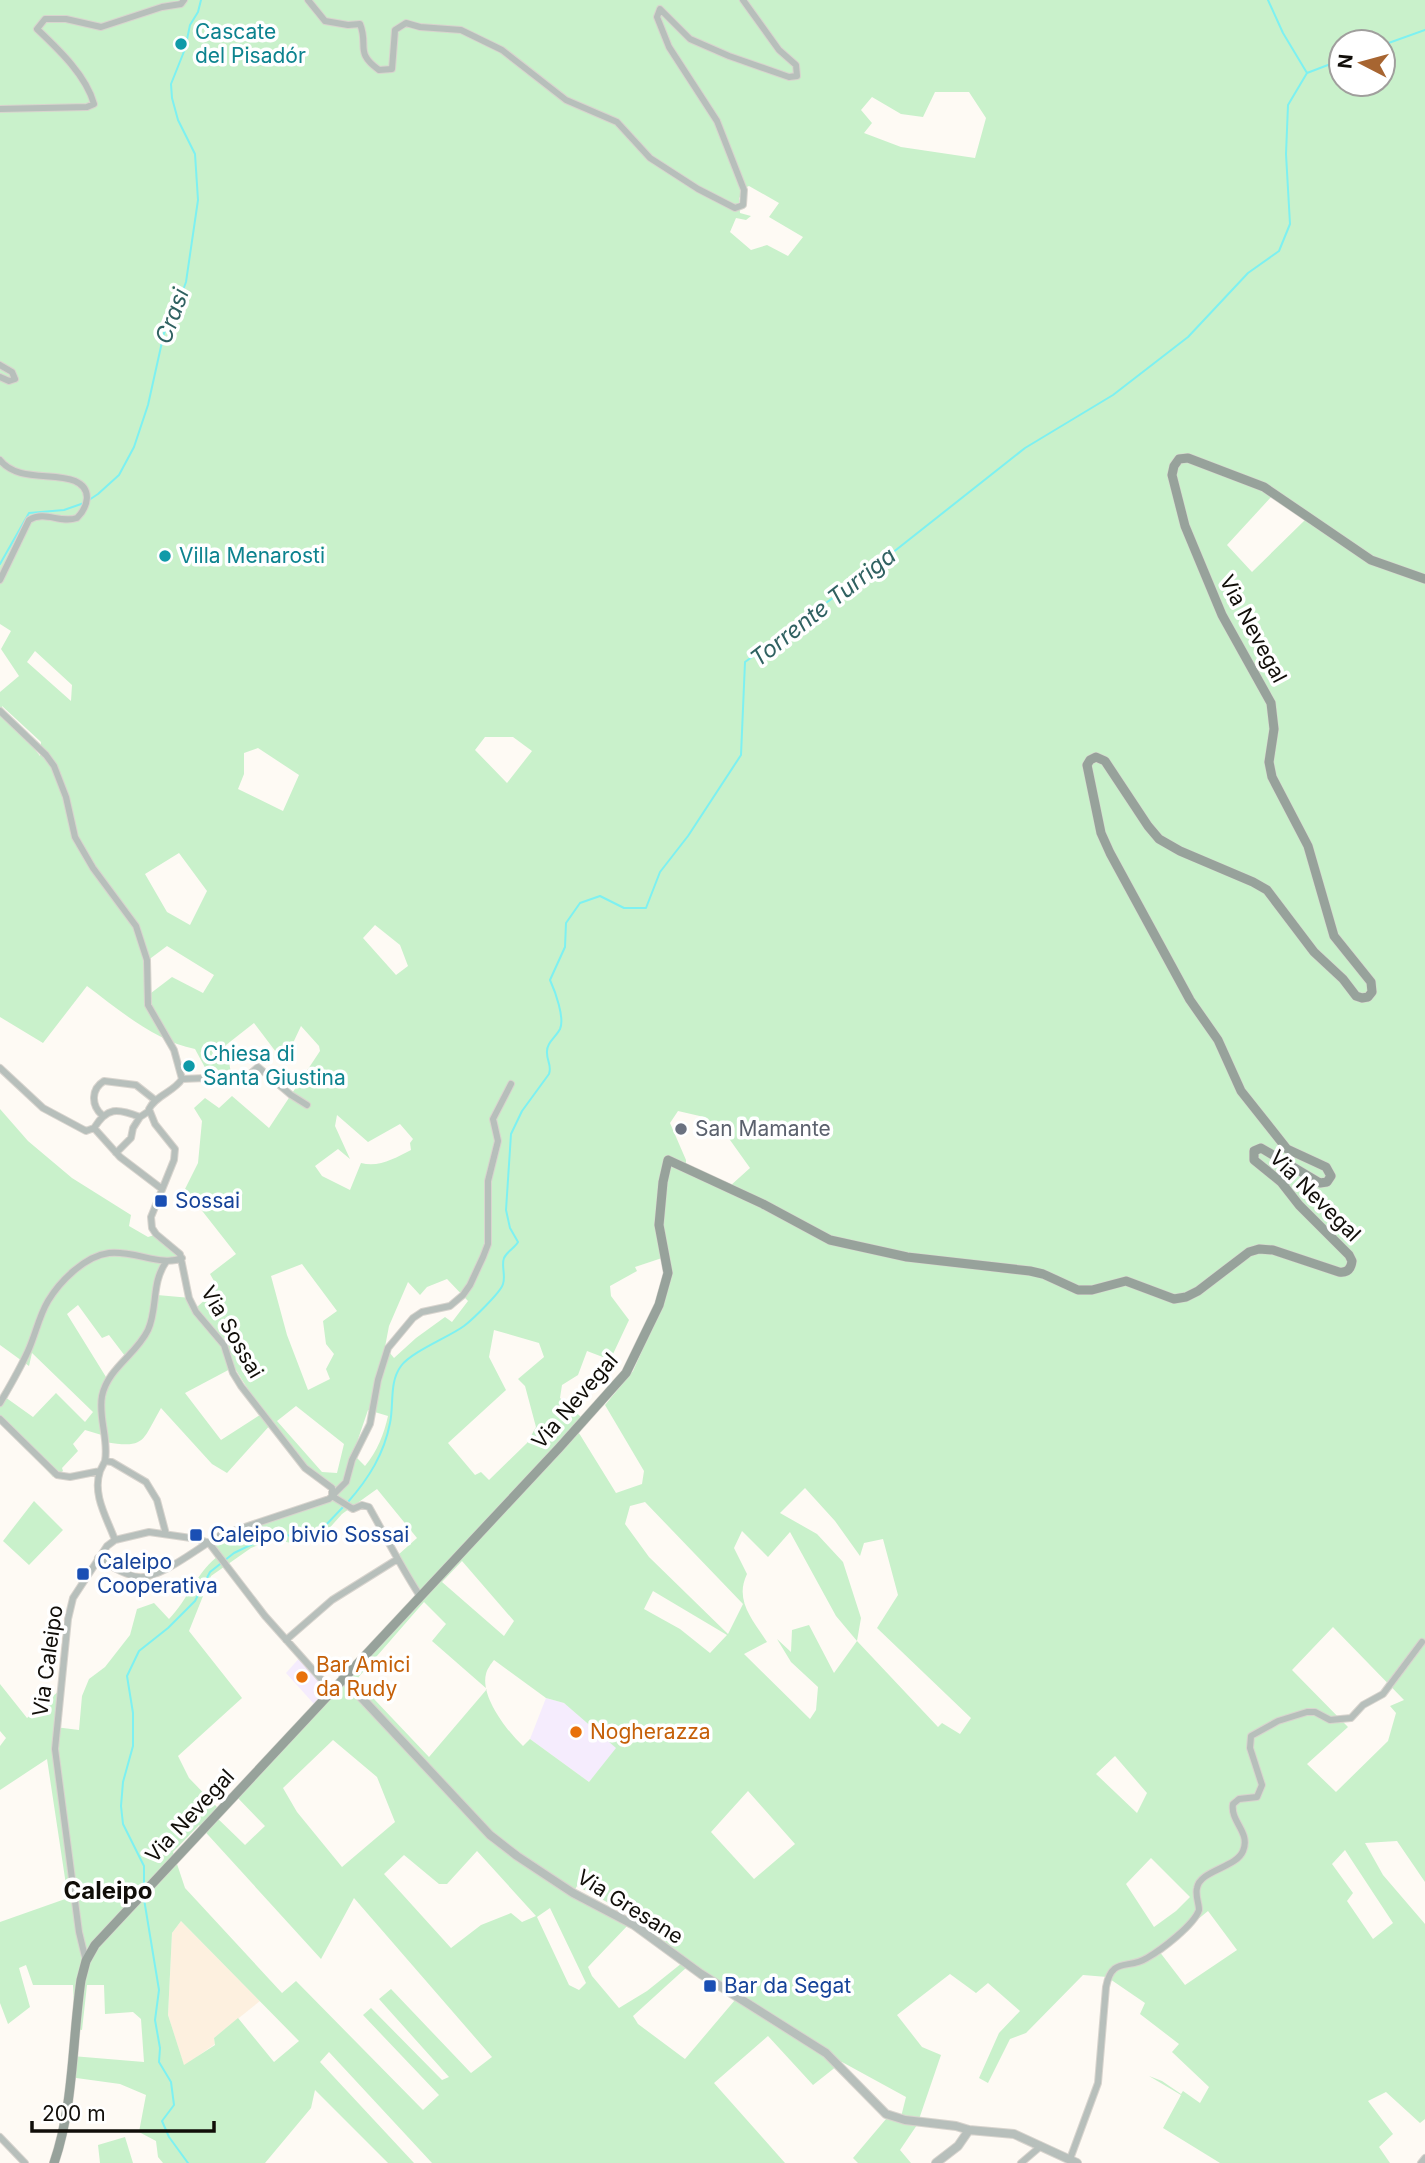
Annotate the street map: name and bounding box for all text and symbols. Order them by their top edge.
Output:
place label: Cascate del Pisadór [195,19,306,68]
north arrow [1327,28,1397,98]
marker: Cascate del Pisadór [173,36,189,52]
text: N [1333,53,1358,70]
water label: Crasi [149,284,195,348]
water label: Torrente Turriga [745,542,901,672]
place label: Villa Menarosti [179,543,325,568]
marker: Villa Menarosti [157,548,173,564]
street label: Via Nevegal [1215,571,1292,687]
place label: Chiesa di Santa Giustina [203,1041,346,1090]
marker: Chiesa di Santa Giustina [181,1058,197,1074]
place label: San Mamante [695,1116,831,1141]
marker: San Mamante [673,1121,689,1137]
street label: Via Nevegal [1265,1145,1366,1246]
place label: Sossai [175,1188,240,1213]
marker: Sossai [153,1193,169,1209]
street label: Via Sossai [196,1281,269,1382]
street label: Via Nevegal [526,1348,623,1454]
place label: Caleipo bivio Sossai [210,1522,409,1547]
marker: Caleipo bivio Sossai [188,1527,204,1543]
place label: Caleipo Cooperativa [97,1549,218,1598]
marker: Caleipo Cooperativa [75,1566,91,1582]
street label: Via Caleipo [27,1604,68,1718]
place label: Bar Amici da Rudy [316,1652,410,1701]
marker: Bar Amici da Rudy [294,1669,310,1685]
place label: Nogherazza [590,1719,711,1744]
marker: Nogherazza [568,1724,584,1740]
street label: Via Nevegal [140,1764,239,1867]
street label: Via Gresane [573,1864,688,1949]
district label: Caleipo [64,1876,152,1905]
place label: Bar da Segat [724,1973,851,1998]
marker: Bar da Segat [702,1978,718,1994]
scale bar [32,2090,214,2134]
text: 200 m [42,2101,106,2126]

